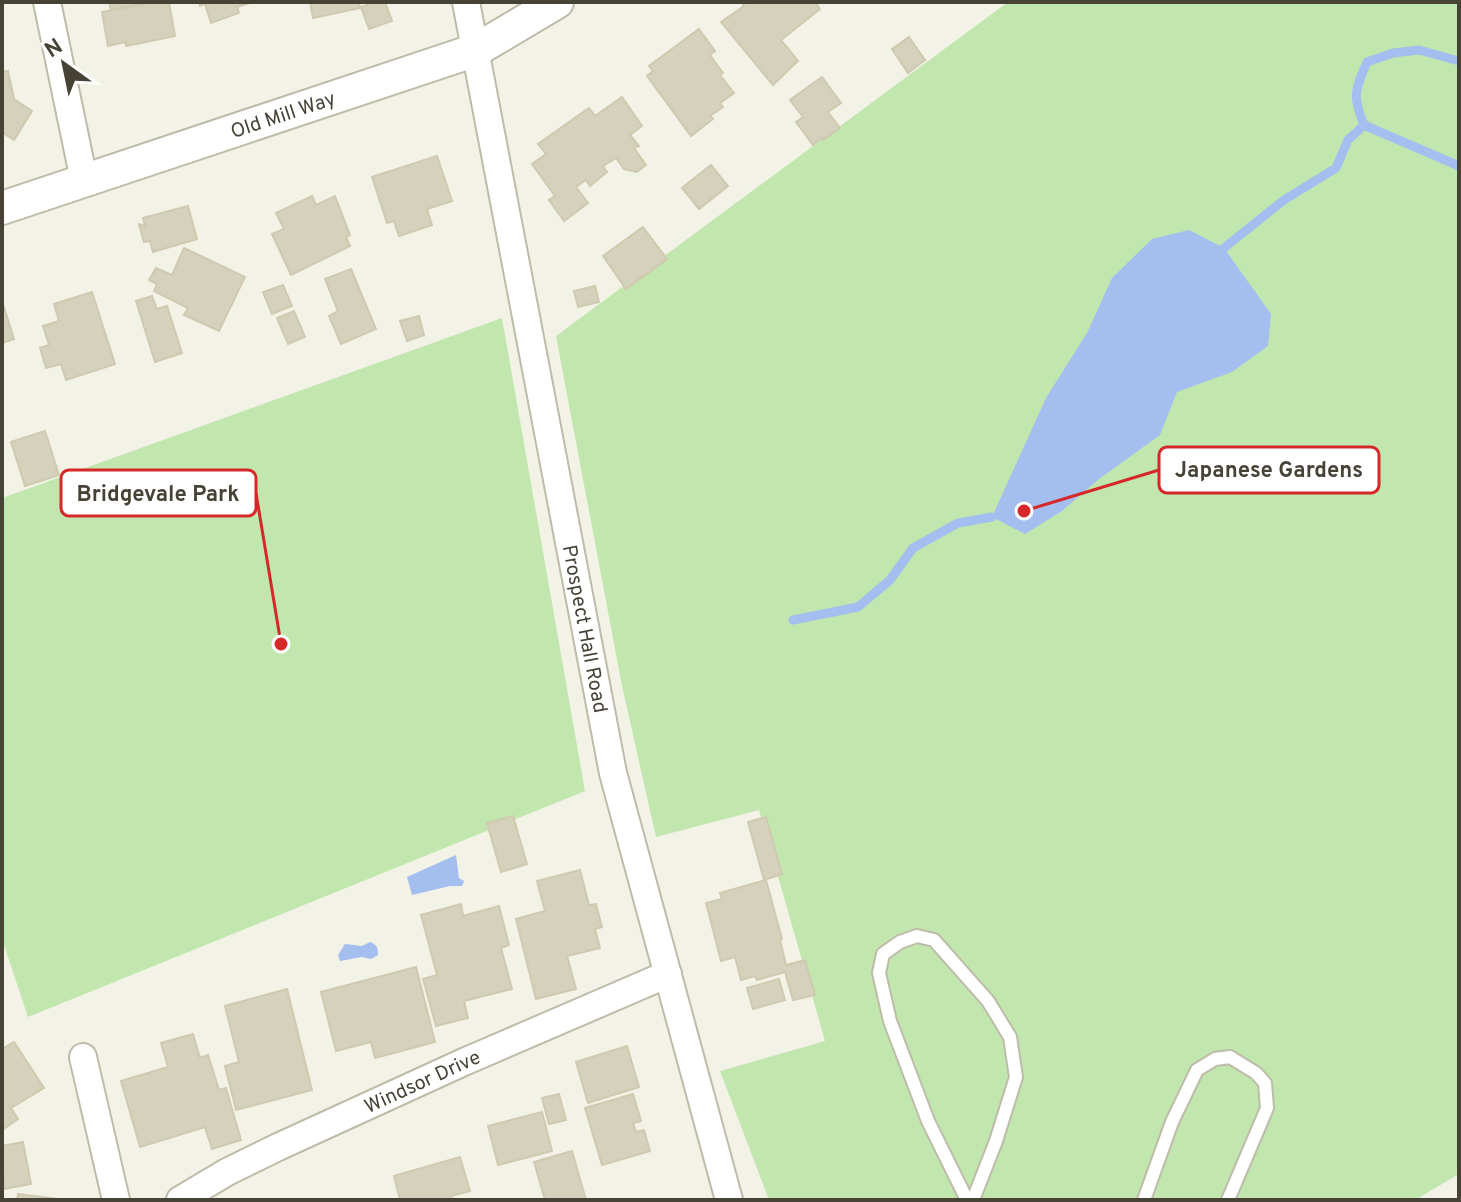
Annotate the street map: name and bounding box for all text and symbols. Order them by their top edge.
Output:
north arrow [24,24,104,104]
text: N [40,34,68,65]
street label: Old Mill Way [228,87,339,146]
callout: Japanese Gardens [1159,447,1379,493]
text: Japanese Gardens [1175,458,1363,485]
callout: Bridgevale Park [61,470,256,516]
text: Bridgevale Park [77,482,239,509]
street label: Prospect Hall Road [555,543,612,715]
street label: Windsor Drive [361,1045,485,1121]

